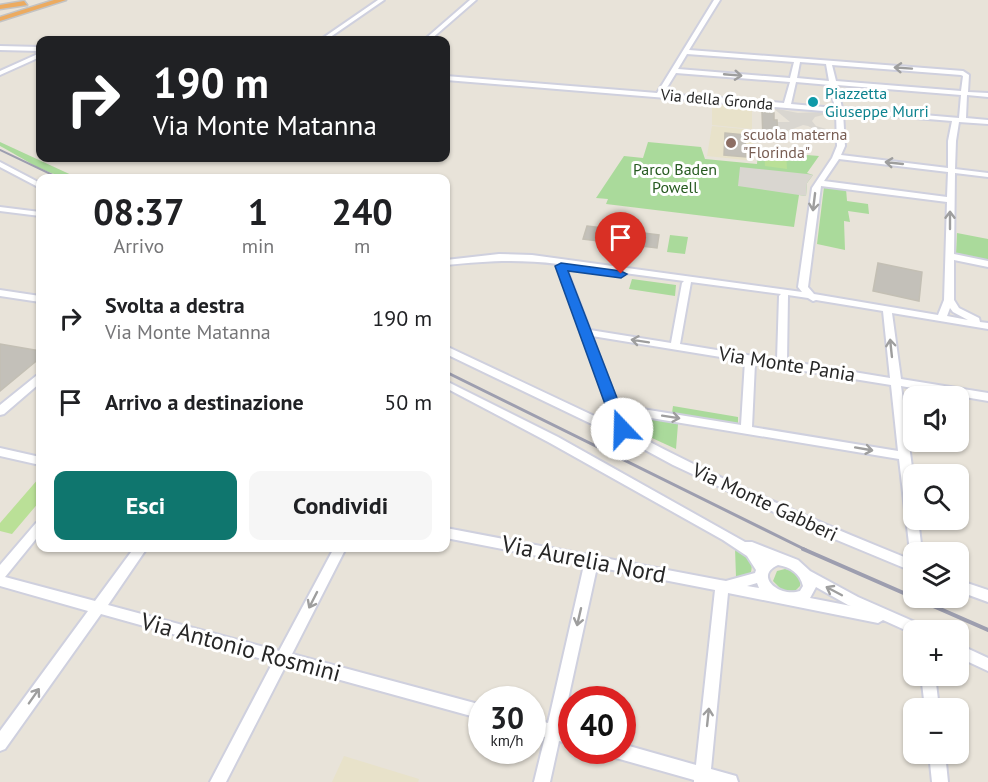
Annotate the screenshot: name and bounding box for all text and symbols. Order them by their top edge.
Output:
text: 190 m [153,55,269,110]
icon: right [54,60,132,138]
one-way arrow [894,62,914,73]
one-way arrow [722,70,742,81]
place label: Piazzetta Giuseppe Murri [825,83,929,121]
street label: Via della Gronda [659,84,774,114]
marker: Piazzetta Giuseppe Murri [806,95,820,109]
text: Via Monte Matanna [153,108,377,142]
place label: scuola materna "Florinda" [743,124,847,162]
marker: scuola materna "Florinda" [724,136,738,150]
one-way arrow [885,157,905,168]
park label: Parco Baden Powell [633,159,717,197]
text: 08:37 [93,188,185,235]
text: 1 [248,188,268,235]
text: 240 [332,188,393,235]
one-way arrow [808,192,819,212]
one-way arrow [944,211,956,231]
pin [595,212,646,274]
icon: arrive [604,221,637,254]
text: Arrivo [113,233,164,259]
text: min [242,233,274,259]
text: m [354,233,370,259]
text: Svolta a destra [105,291,245,319]
icon: right [54,302,87,335]
text: 190 m [372,304,432,332]
text: Via Monte Matanna [105,319,271,345]
one-way arrow [631,336,650,347]
one-way arrow [885,339,896,358]
street label: Via Monte Pania [716,340,857,388]
icon: arrive [54,386,87,419]
map controls [903,386,969,764]
button: sound [903,386,969,452]
text: Arrivo a destinazione [105,388,304,416]
text: 50 m [384,388,432,416]
position arrow [590,397,654,461]
one-way arrow [661,412,681,423]
one-way arrow [853,444,873,455]
street label: Via Monte Gabberi [687,456,842,547]
button: search [903,464,969,530]
button: Esci [54,471,237,540]
button: Condividi [249,471,432,540]
street label: Via Aurelia Nord [498,528,669,590]
button: layers [903,542,969,608]
one-way arrow [826,585,843,597]
one-way arrow [307,590,318,608]
street label: Via Antonio Rosmini [137,605,344,689]
one-way arrow [573,608,585,627]
button: + [903,620,969,686]
speed limit sign: 40 [558,686,636,764]
one-way arrow [28,689,40,705]
text: 30 [490,698,524,737]
button: − [903,698,969,764]
one-way arrow [703,707,714,727]
text: km/h [491,731,523,750]

